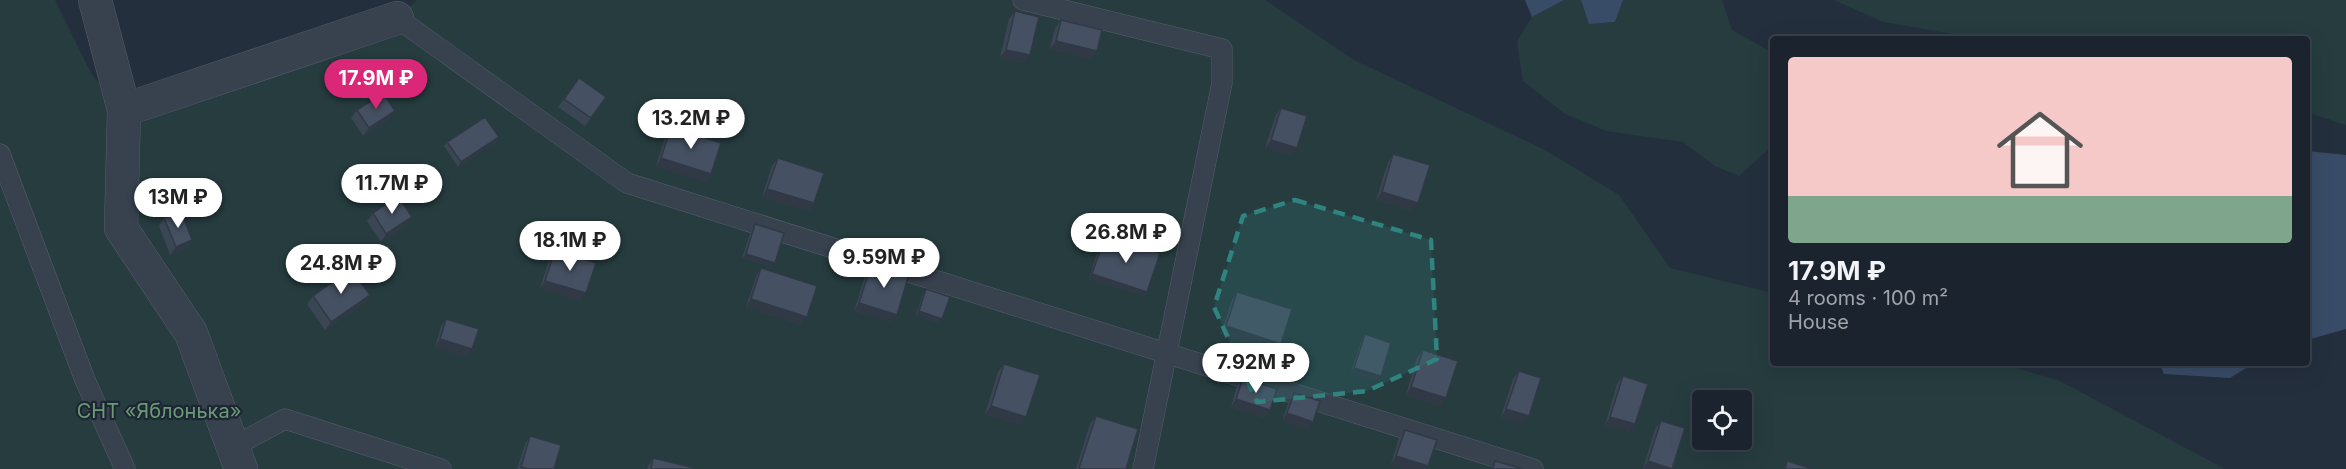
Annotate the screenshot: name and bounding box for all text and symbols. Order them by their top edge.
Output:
pin: 17.9M ₽ [321,59,431,110]
text: 17.9M ₽ [338,66,414,90]
icon: home [1986,96,2094,204]
pin: 13.2M ₽ [636,99,746,150]
text: 13.2M ₽ [652,106,730,130]
pin: 11.7M ₽ [337,164,447,215]
text: 11.7M ₽ [355,171,429,195]
pin: 13M ₽ [136,178,220,229]
text: 13M ₽ [148,185,208,209]
pin: 26.8M ₽ [1071,213,1181,264]
text: 26.8M ₽ [1085,220,1167,244]
pin: 18.1M ₽ [515,221,625,272]
text: 18.1M ₽ [534,228,606,252]
pin: 9.59M ₽ [829,238,939,289]
pin: 24.8M ₽ [286,244,396,295]
text: 9.59M ₽ [843,245,925,269]
text: 24.8M ₽ [300,251,382,275]
text: 17.9M ₽ [1788,255,1886,286]
text: 4 rooms · 100 m² [1788,286,1948,310]
text: House [1788,310,1849,334]
pin: 7.92M ₽ [1201,343,1311,394]
text: 7.92M ₽ [1216,350,1296,374]
map controls [1692,390,1752,450]
button: locate [1692,390,1752,450]
park label: СНТ «Яблонька» [77,399,241,423]

